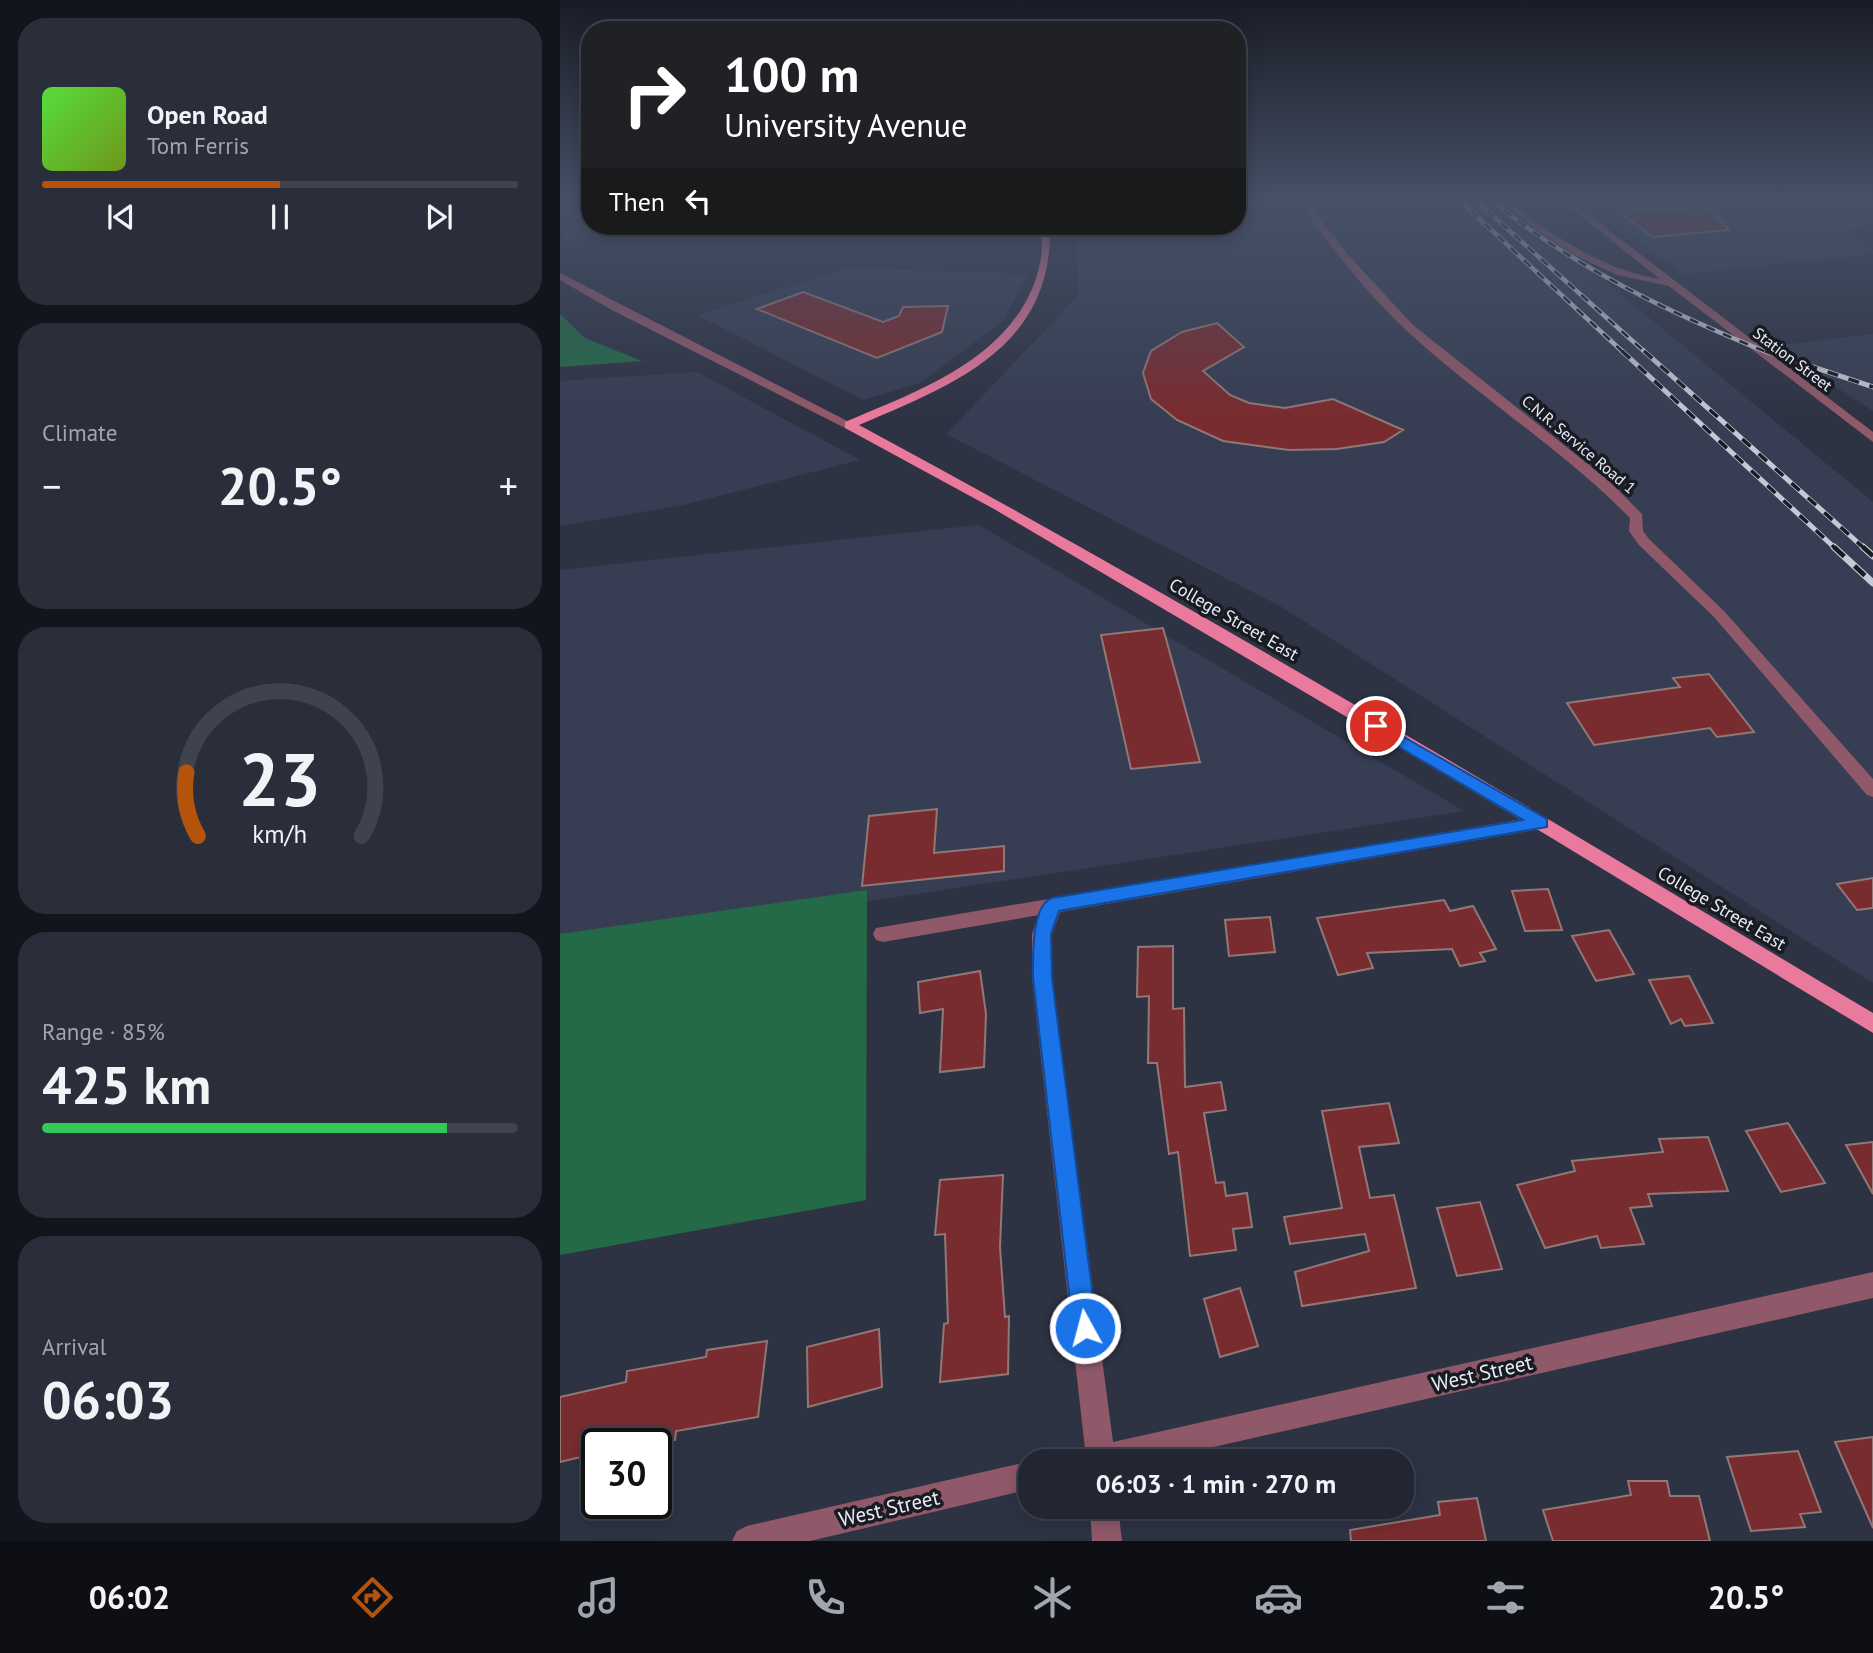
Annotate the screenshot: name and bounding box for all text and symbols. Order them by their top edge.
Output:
text: 100 m [724,42,859,106]
icon: right [609,49,700,140]
text: Open Road [147,98,268,131]
text: University Avenue [724,104,967,146]
text: Tom Ferris [147,131,249,160]
icon: left [679,182,717,220]
text: Then [609,185,665,218]
icon: previous [102,198,140,236]
icon: pause [261,198,299,236]
icon: next [420,198,458,236]
street label: Station Street [1749,323,1837,396]
street label: C.N.R. Service Road 1 [1518,390,1640,498]
text: Climate [42,418,117,447]
text: 20.5° [218,452,342,519]
text: − [42,461,61,510]
text: + [499,461,518,510]
street label: College Street East [1165,573,1303,665]
pin [1346,696,1406,756]
icon: arrive [1357,707,1395,745]
text: 23 [239,733,321,827]
text: km/h [253,818,307,850]
street label: College Street East [1654,861,1790,955]
text: Range · 85% [42,1017,165,1046]
text: 425 km [42,1051,211,1118]
position arrow [1048,1291,1122,1365]
text: Arrival [42,1332,106,1361]
street label: West Street [1429,1348,1535,1398]
text: 06:03 [42,1366,174,1433]
speed limit sign: 30 [581,1428,672,1519]
text: 06:03 · 1 min · 270 m [1096,1467,1336,1500]
street label: West Street [836,1483,942,1533]
icon: directions [348,1573,397,1622]
icon: music [574,1573,623,1622]
icon: phone [801,1573,850,1622]
icon: climate [1028,1573,1077,1622]
icon: car [1254,1573,1303,1622]
icon: filters [1481,1573,1530,1622]
text: 06:02 [89,1576,170,1618]
text: 20.5° [1708,1576,1784,1618]

